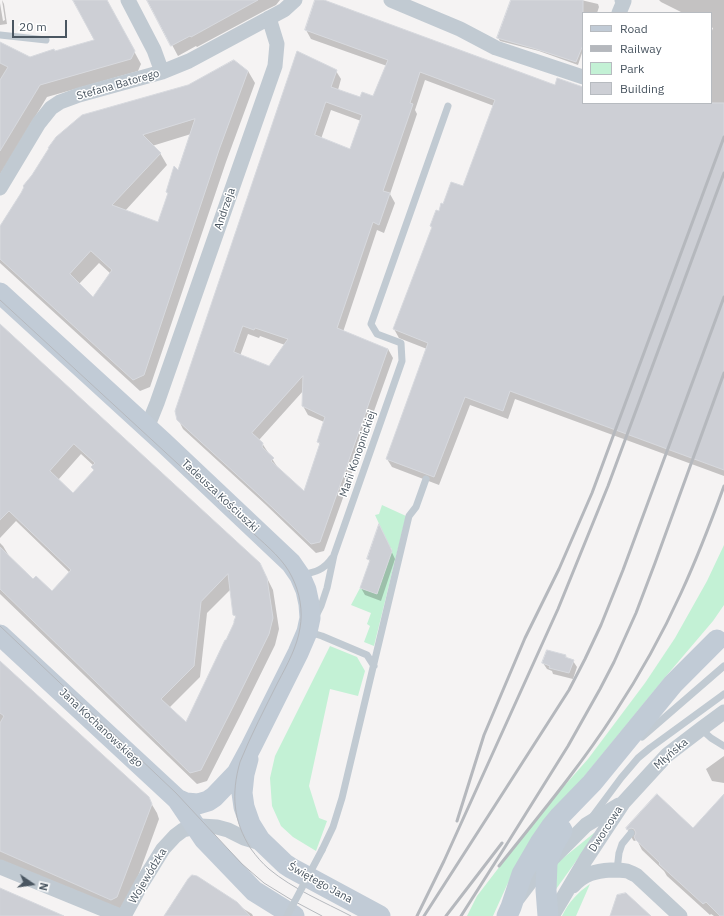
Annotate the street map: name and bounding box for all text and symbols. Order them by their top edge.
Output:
scale bar [14,12,69,38]
legend [582,12,712,104]
text: 20 m [19,19,47,34]
text: Road [620,21,648,36]
text: Railway [620,41,662,56]
text: Park [620,61,644,76]
street label: Stefana Batorego [75,67,161,103]
text: Building [620,81,664,96]
street label: Andrzeja [212,186,238,232]
street label: Marii Konopnickiej [337,409,379,499]
street label: Tadeusza Kościuszki [179,457,261,535]
street label: Jana Kochanowskiego [57,686,145,770]
street label: Młyńska [651,736,691,772]
street label: Dworcowa [586,804,626,854]
street label: Wojewódzka [126,846,170,906]
street label: Świętego Jana [285,860,355,906]
north arrow [12,864,52,904]
text: N [36,881,51,892]

